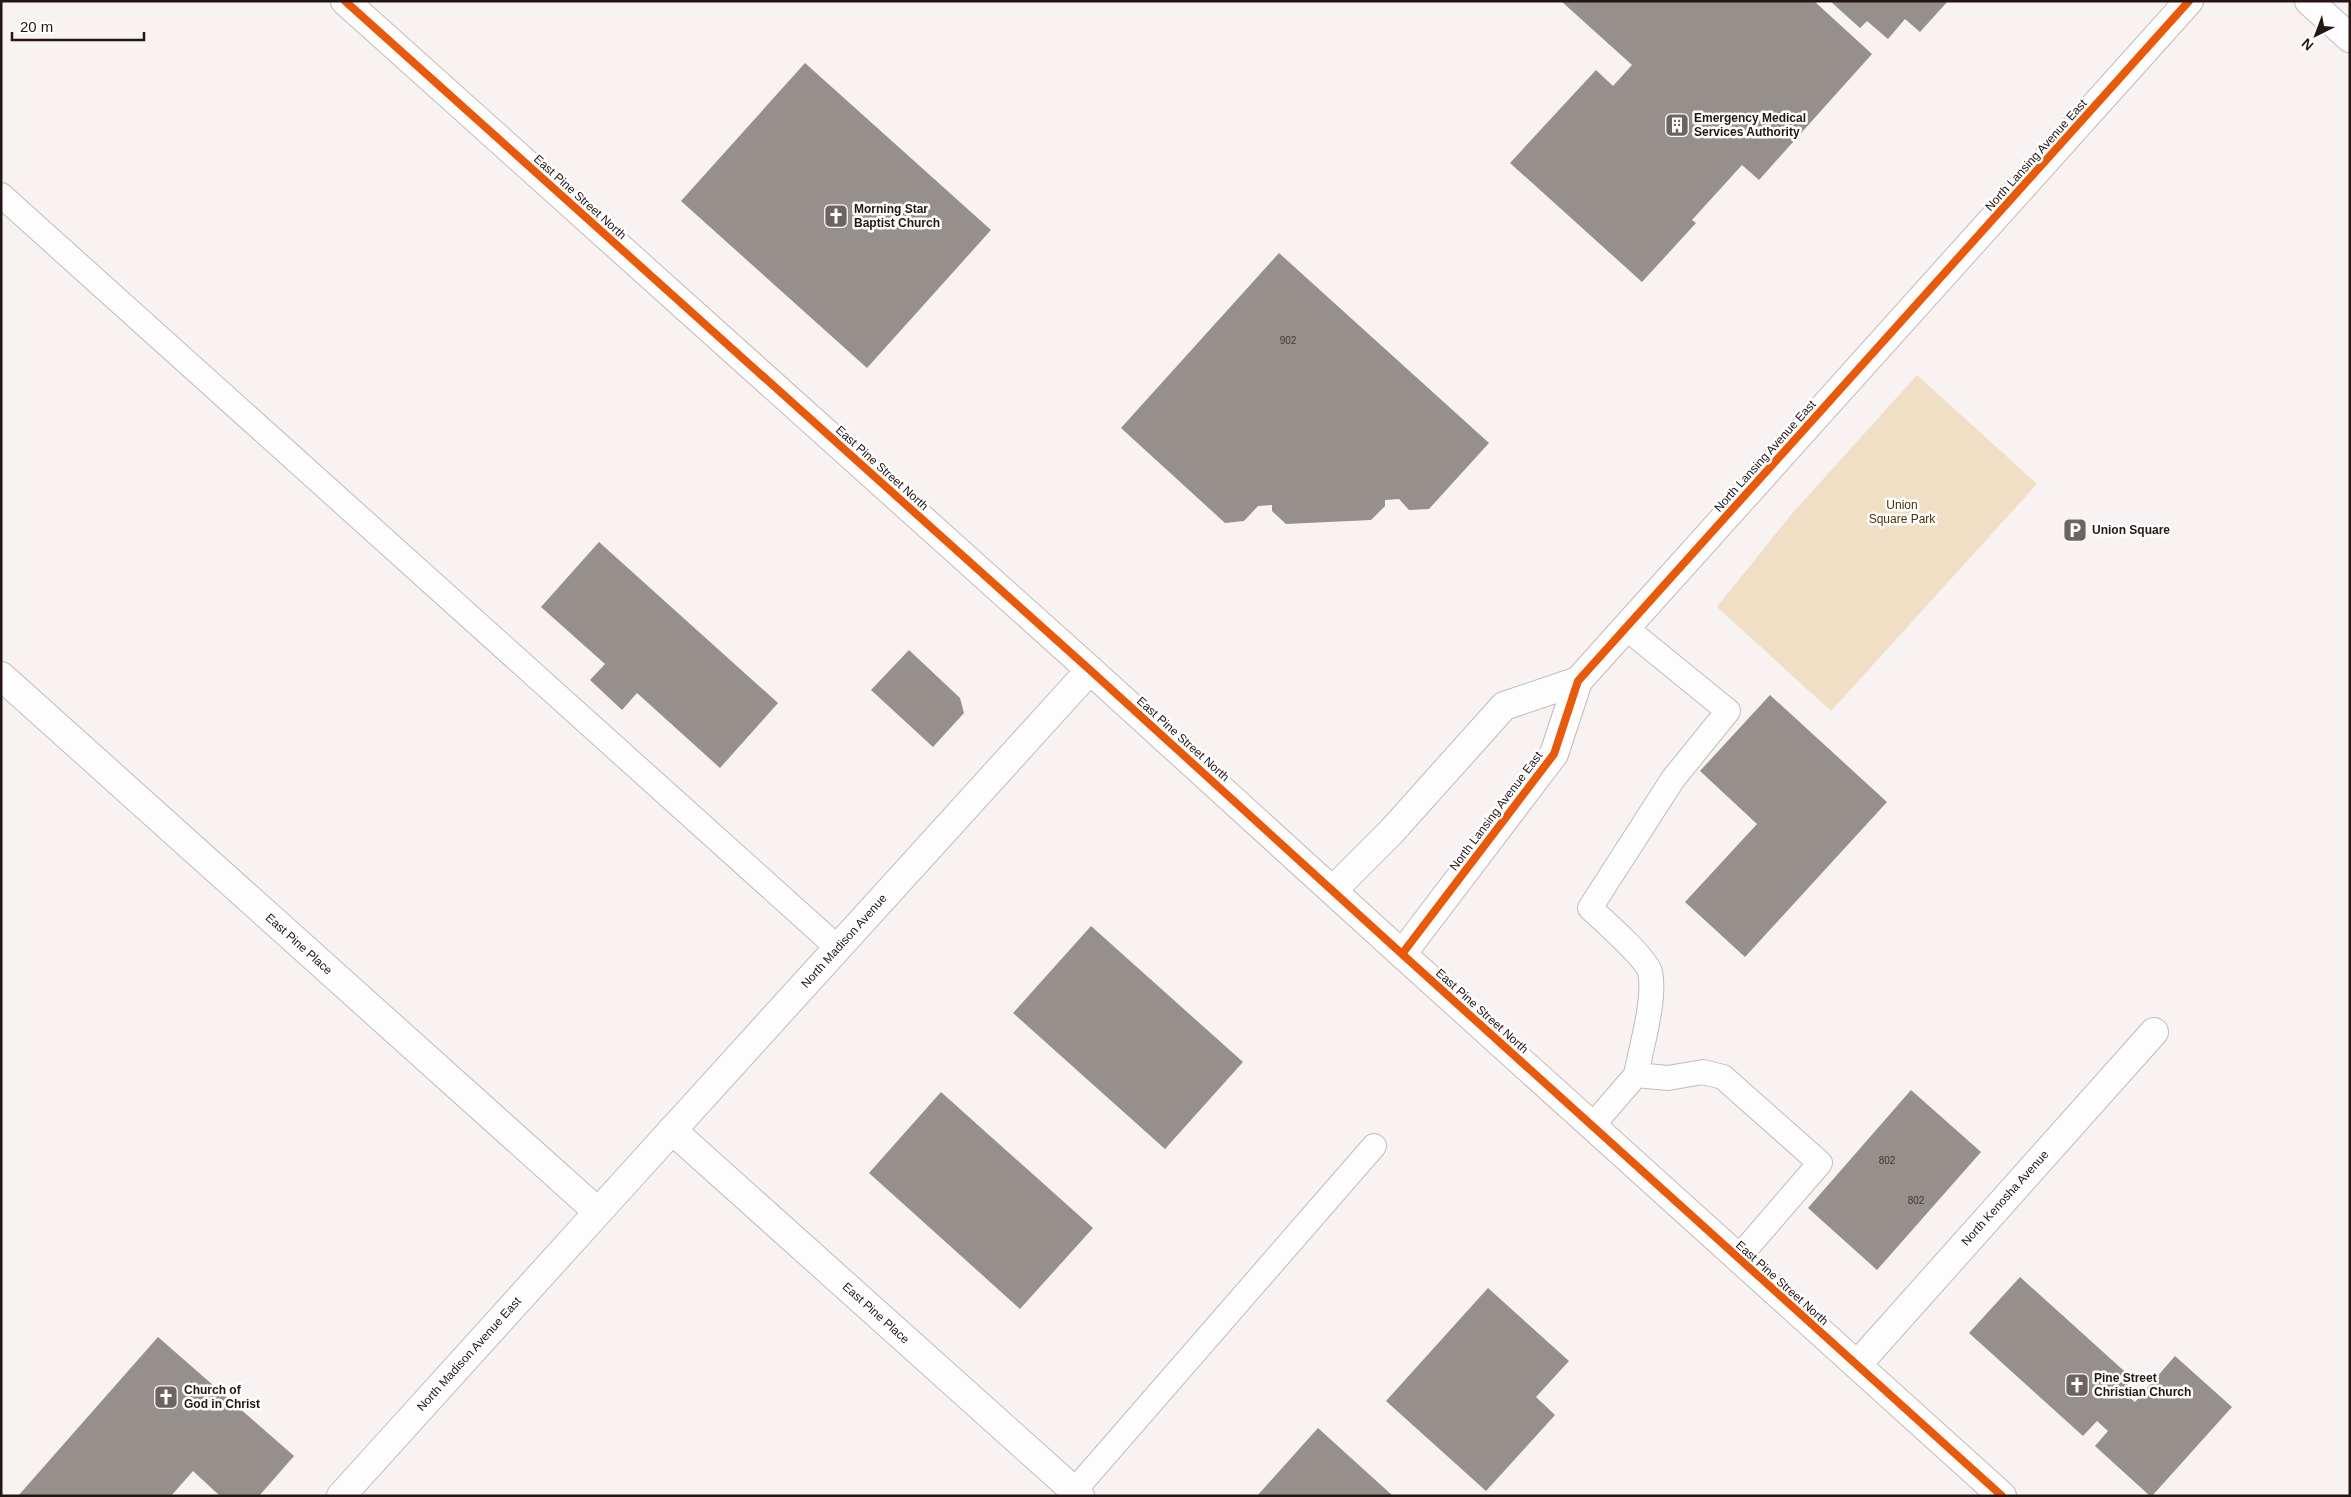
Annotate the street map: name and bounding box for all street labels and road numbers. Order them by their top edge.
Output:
street label: North Lansing Avenue East [1982,96,2090,214]
street label: East Pine Street North [531,152,629,242]
street label: North Lansing Avenue East [1711,397,1819,515]
street label: East Pine Street North [833,423,931,513]
street label: East Pine Street North [1134,694,1232,784]
street label: North Lansing Avenue East [1447,748,1546,873]
street label: North Madison Avenue [798,891,890,991]
street label: East Pine Place [263,910,335,978]
street label: East Pine Street North [1433,966,1531,1056]
street label: North Kenosha Avenue [1959,1147,2052,1248]
street label: East Pine Street North [1733,1238,1831,1328]
street label: East Pine Place [840,1279,912,1347]
street label: North Madison Avenue East [414,1294,524,1414]

